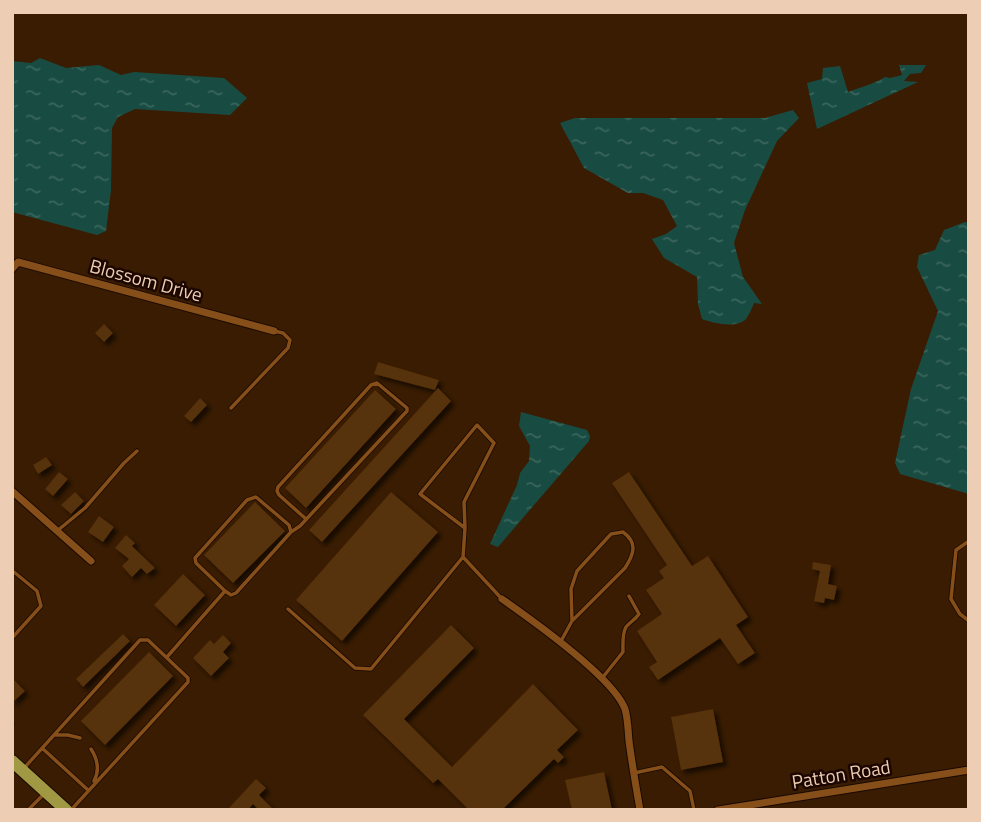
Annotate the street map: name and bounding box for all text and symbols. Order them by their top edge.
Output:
street label: Blossom Drive [87,251,206,308]
street label: Patton Road [789,751,892,796]

